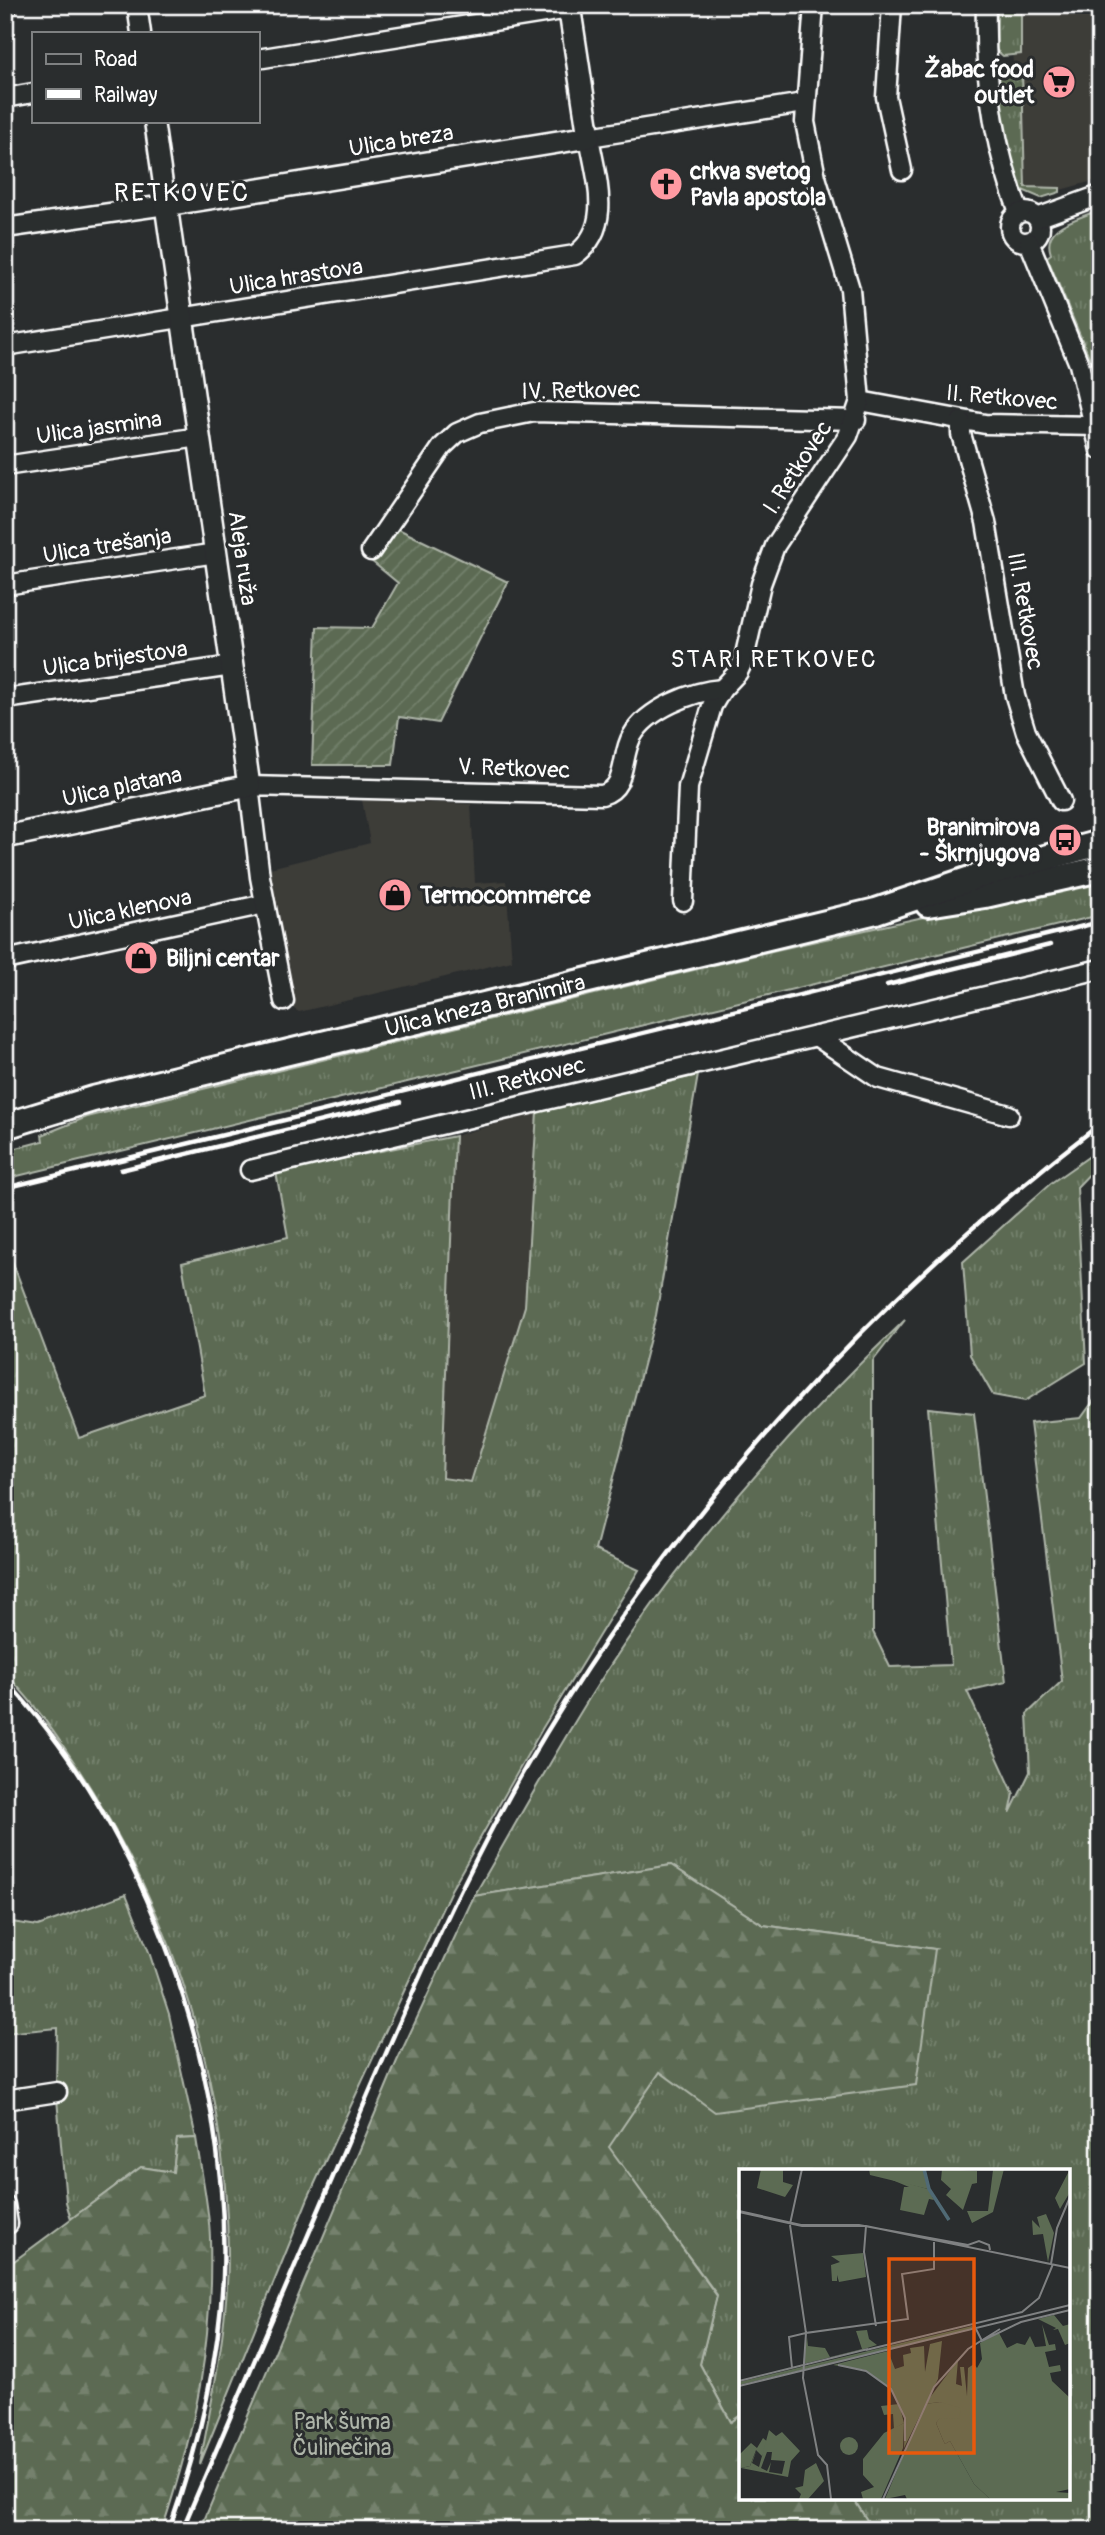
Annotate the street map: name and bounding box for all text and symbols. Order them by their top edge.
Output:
legend [32,32,259,122]
text: Road [94,46,138,73]
place label: Žabac food outlet [924,55,1035,110]
supermarket icon: Žabac food outlet [1040,63,1078,101]
text: Railway [94,82,158,109]
street label: Ulica breza [347,118,455,163]
place label: crkva svetog Pavla apostola [689,157,826,212]
church icon: crkva svetog Pavla apostola [647,165,685,203]
district label: RETKOVEC [114,177,250,209]
street label: Ulica hrastova [227,252,365,301]
street label: IV. Retkovec [521,375,641,406]
street label: II. Retkovec [945,378,1059,417]
street label: Ulica jasmina [34,404,164,451]
street label: I. Retkovec [756,415,838,520]
street label: Aleja ruža [222,509,263,607]
street label: Ulica trešanja [41,521,173,570]
street label: III. Retkovec [1001,550,1050,672]
street label: Ulica brijestova [41,634,189,683]
district label: STARI RETKOVEC [670,645,878,674]
street label: V. Retkovec [457,752,571,785]
street label: Ulica platana [60,760,185,813]
place label: Branimirova - Škrnjugova [919,813,1040,868]
bus stop icon: Branimirova - Škrnjugova [1046,821,1084,859]
shop icon: Termocommerce [376,876,414,914]
place label: Termocommerce [419,881,591,910]
street label: Ulica klenova [66,882,194,937]
shop icon: Biljni centar [122,939,160,977]
place label: Biljni centar [166,944,280,973]
street label: Ulica kneza Branimira [382,967,588,1043]
street label: III. Retkovec [466,1050,588,1107]
inset map [739,2169,1070,2500]
park label: Park šuma Čulinečina [292,2407,392,2462]

